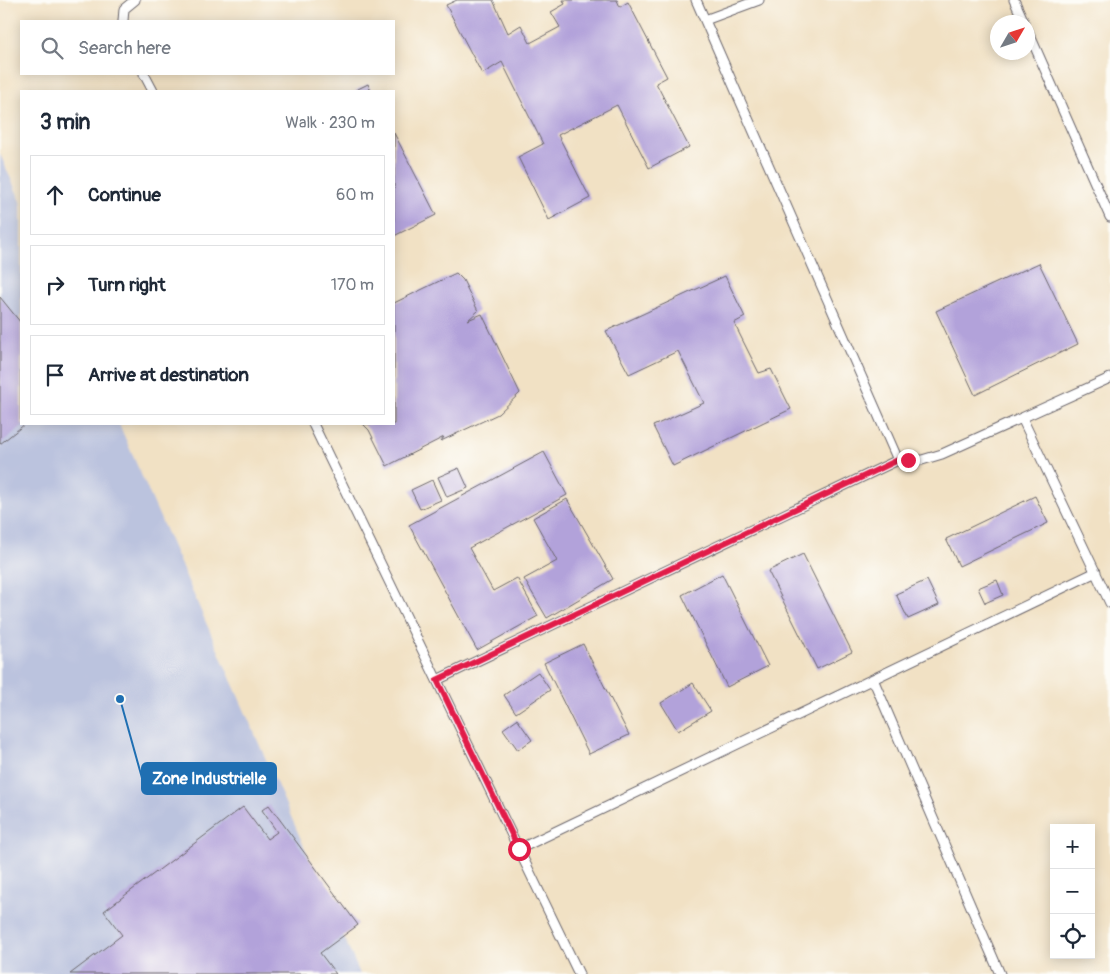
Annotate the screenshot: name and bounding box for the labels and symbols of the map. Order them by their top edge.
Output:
north arrow [990,15,1035,60]
route end [897,449,920,472]
callout: Zone Industrielle [142,763,276,794]
text: Zone Industrielle [152,769,267,789]
route start [508,838,531,861]

